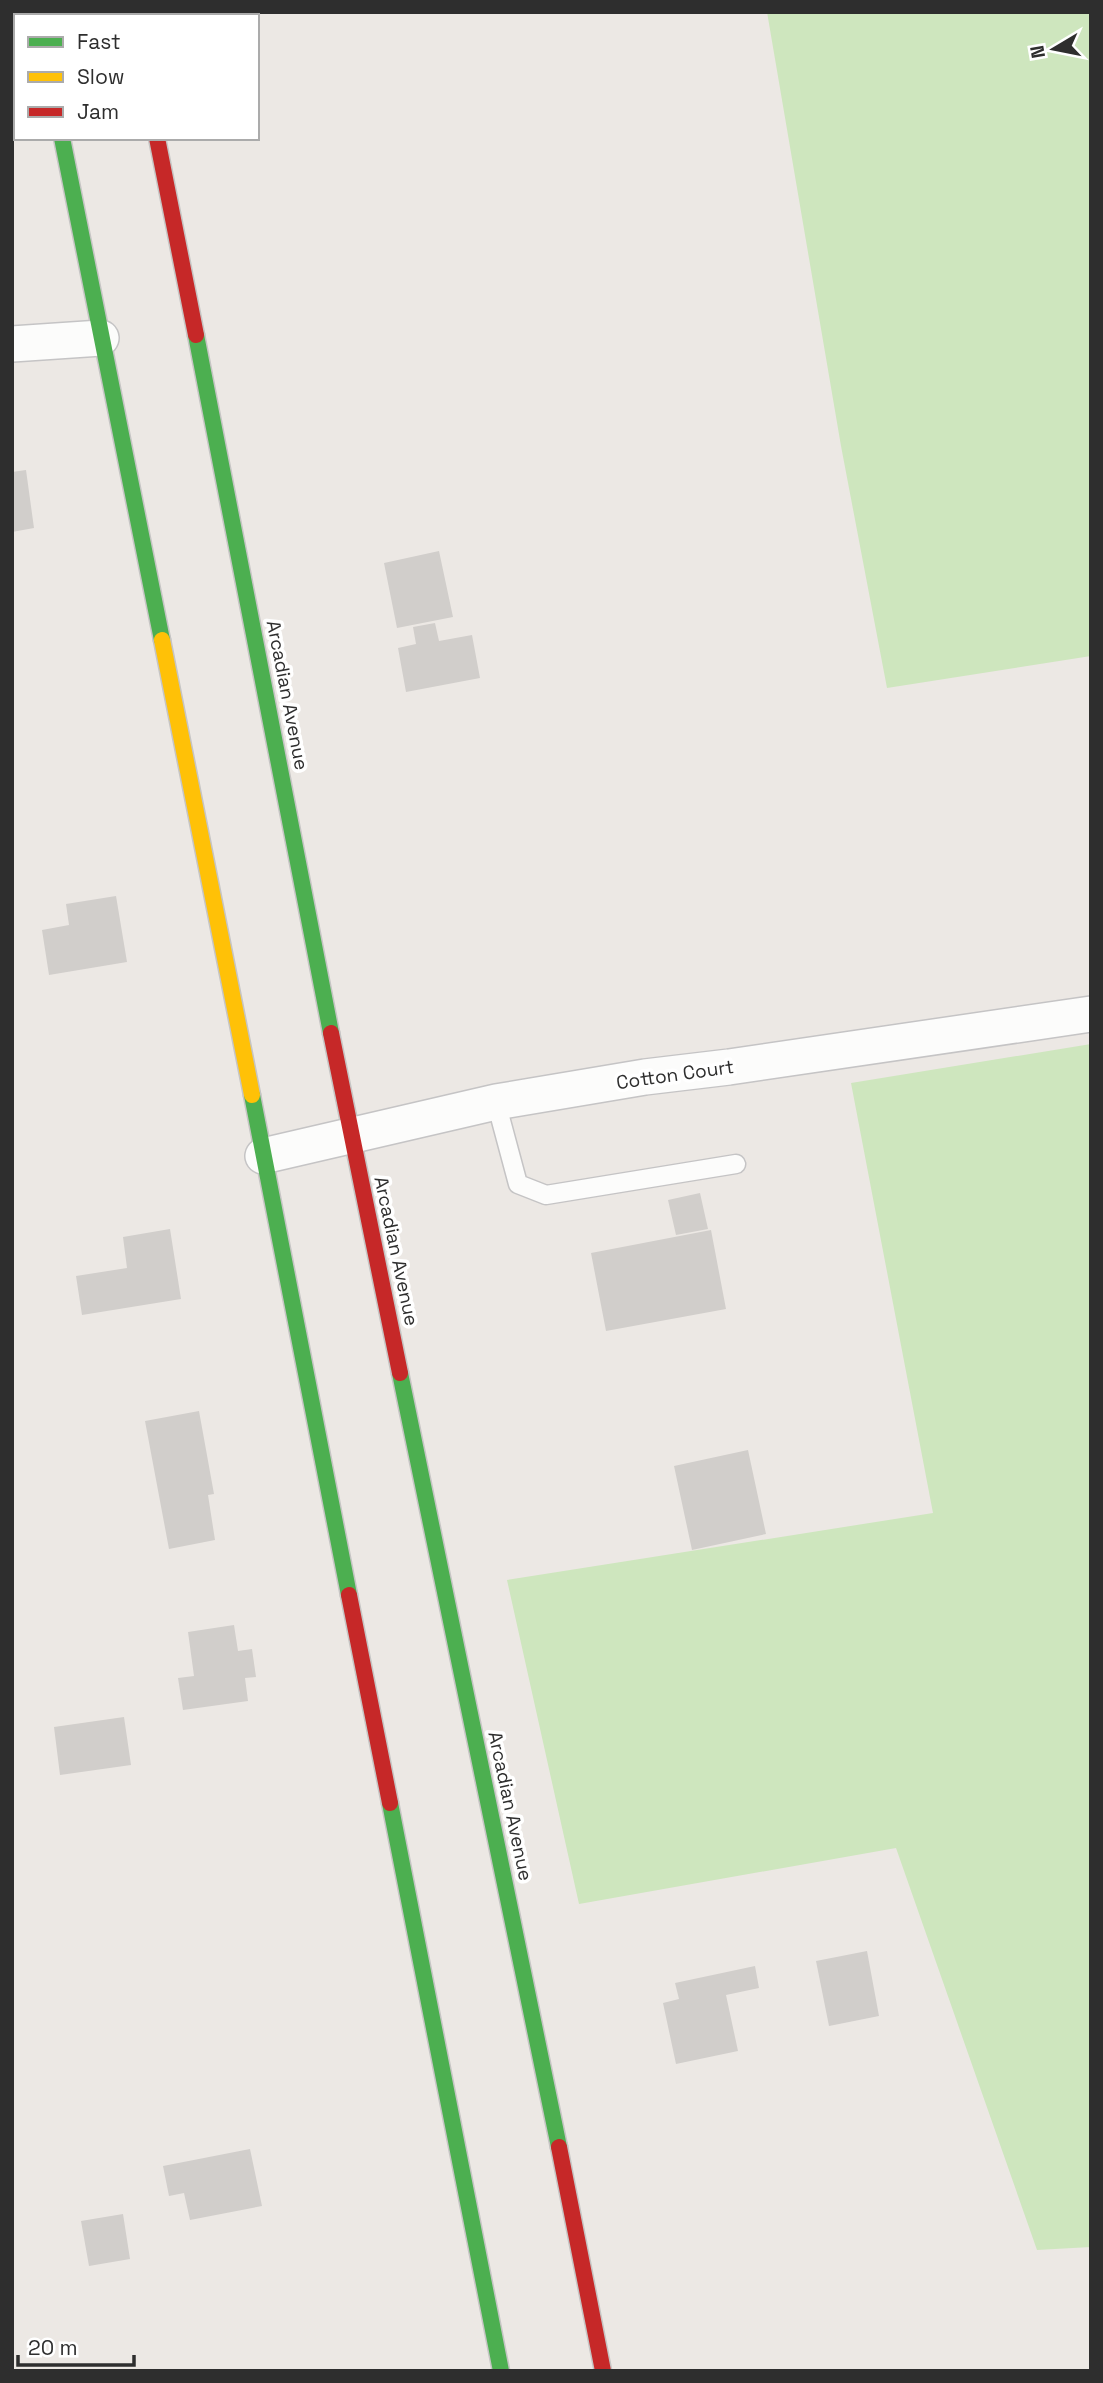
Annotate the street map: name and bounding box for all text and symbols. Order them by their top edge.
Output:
legend [14,14,259,140]
north arrow [1019,14,1089,84]
text: Fast [77,28,121,55]
text: N [1024,43,1051,60]
text: Slow [77,63,125,90]
text: Jam [77,98,119,125]
street label: Arcadian Avenue [261,618,314,772]
street label: Cotton Court [615,1054,736,1095]
street label: Arcadian Avenue [368,1174,425,1328]
street label: Arcadian Avenue [482,1729,539,1883]
scale bar [18,2324,133,2368]
text: 20 m [28,2334,78,2361]

